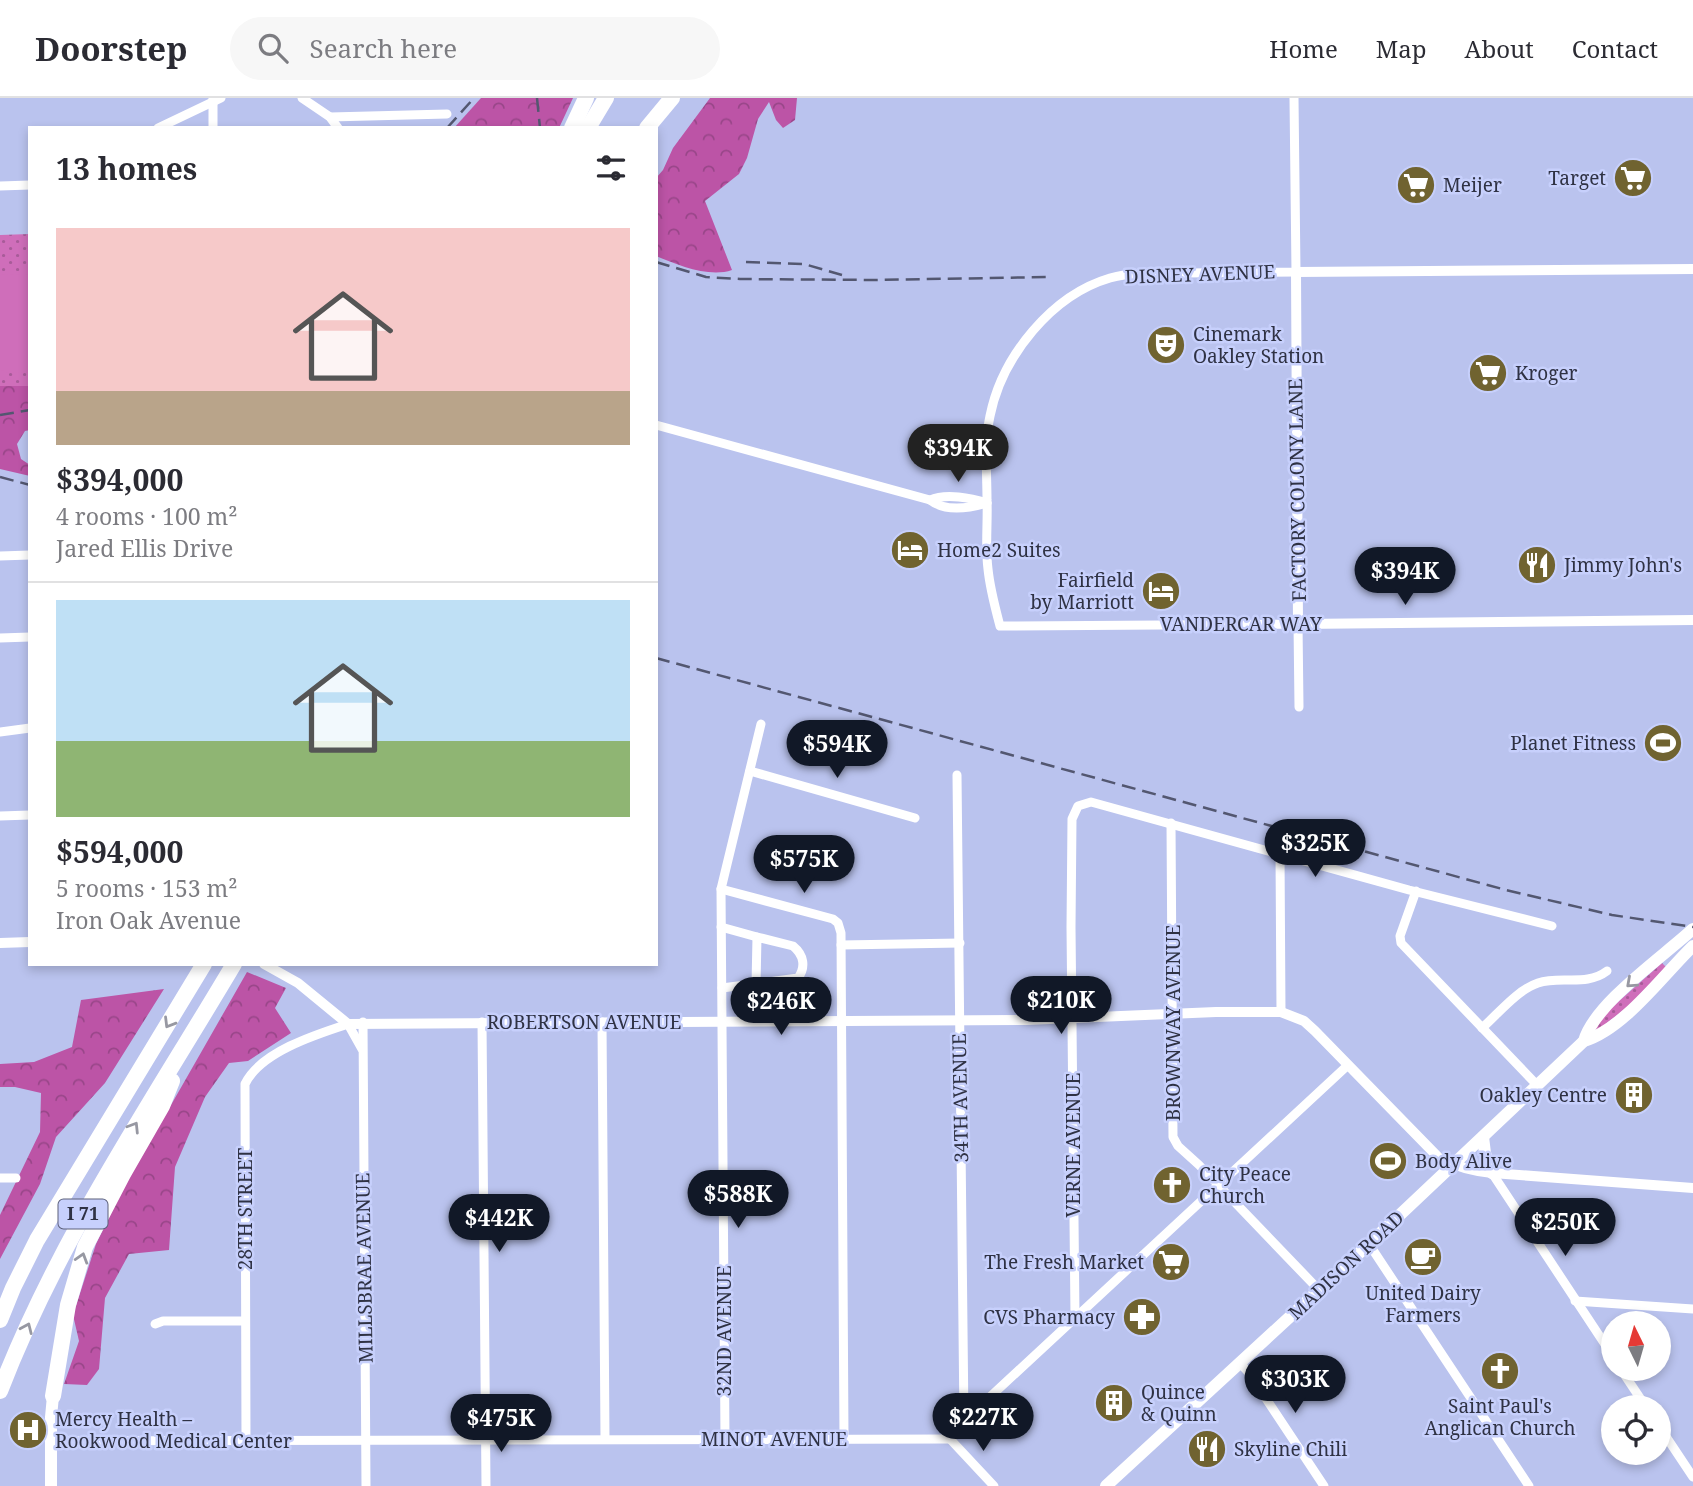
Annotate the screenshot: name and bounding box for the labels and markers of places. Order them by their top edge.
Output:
supermarket icon: Target [1612,157,1654,199]
supermarket icon: Meijer [1395,164,1437,206]
place label: Target [1548,165,1606,191]
place label: Meijer [1443,172,1502,198]
place label: Cinemark Oakley Station [1193,321,1324,369]
theatre icon: Cinemark Oakley Station [1145,324,1187,366]
supermarket icon: Kroger [1467,352,1509,394]
place label: Kroger [1515,360,1578,386]
pin: $394K [909,424,1007,484]
hotel icon: Home2 Suites [889,529,931,571]
place label: Home2 Suites [937,537,1061,563]
restaurant icon: Jimmy John's [1516,544,1558,586]
pin: $394K [1356,547,1454,607]
place label: Jimmy John's [1563,552,1682,578]
place label: Fairfield by Marriott [1030,567,1134,615]
hotel icon: Fairfield by Marriott [1140,570,1182,612]
pin: $594K [788,720,886,780]
sports icon: Planet Fitness [1642,722,1684,764]
place label: Planet Fitness [1510,730,1636,756]
pin: $325K [1266,820,1364,879]
pin: $575K [755,836,853,895]
pin: $210K [1012,976,1110,1036]
pin: $246K [732,978,830,1037]
building icon: Oakley Centre [1613,1074,1655,1116]
place label: Oakley Centre [1479,1082,1607,1108]
sports icon: Body Alive [1367,1140,1409,1182]
place label: Body Alive [1415,1148,1512,1174]
place label: City Peace Church [1199,1161,1291,1209]
church icon: City Peace Church [1151,1164,1193,1206]
pin: $588K [689,1170,787,1230]
pin: $442K [450,1194,548,1254]
pin: $250K [1516,1198,1614,1258]
cafe icon: United Dairy Farmers [1402,1236,1444,1278]
supermarket icon: The Fresh Market [1150,1241,1192,1283]
place label: The Fresh Market [984,1249,1144,1275]
place label: United Dairy Farmers [1365,1280,1481,1328]
pharmacy icon: CVS Pharmacy [1121,1296,1163,1338]
place label: CVS Pharmacy [983,1304,1115,1330]
church icon: Saint Paul's Anglican Church [1479,1350,1521,1392]
pin: $303K [1246,1356,1344,1415]
place label: Quince & Quinn [1141,1379,1217,1427]
building icon: Quince & Quinn [1093,1382,1135,1424]
place label: Saint Paul's Anglican Church [1424,1393,1576,1441]
pin: $475K [452,1394,550,1454]
pin: $227K [934,1394,1032,1453]
place label: Mercy Health – Rookwood Medical Center [55,1406,292,1454]
hospital icon: Mercy Health – Rookwood Medical Center [7,1409,49,1451]
restaurant icon: Skyline Chili [1186,1428,1228,1470]
place label: Skyline Chili [1234,1436,1347,1462]

